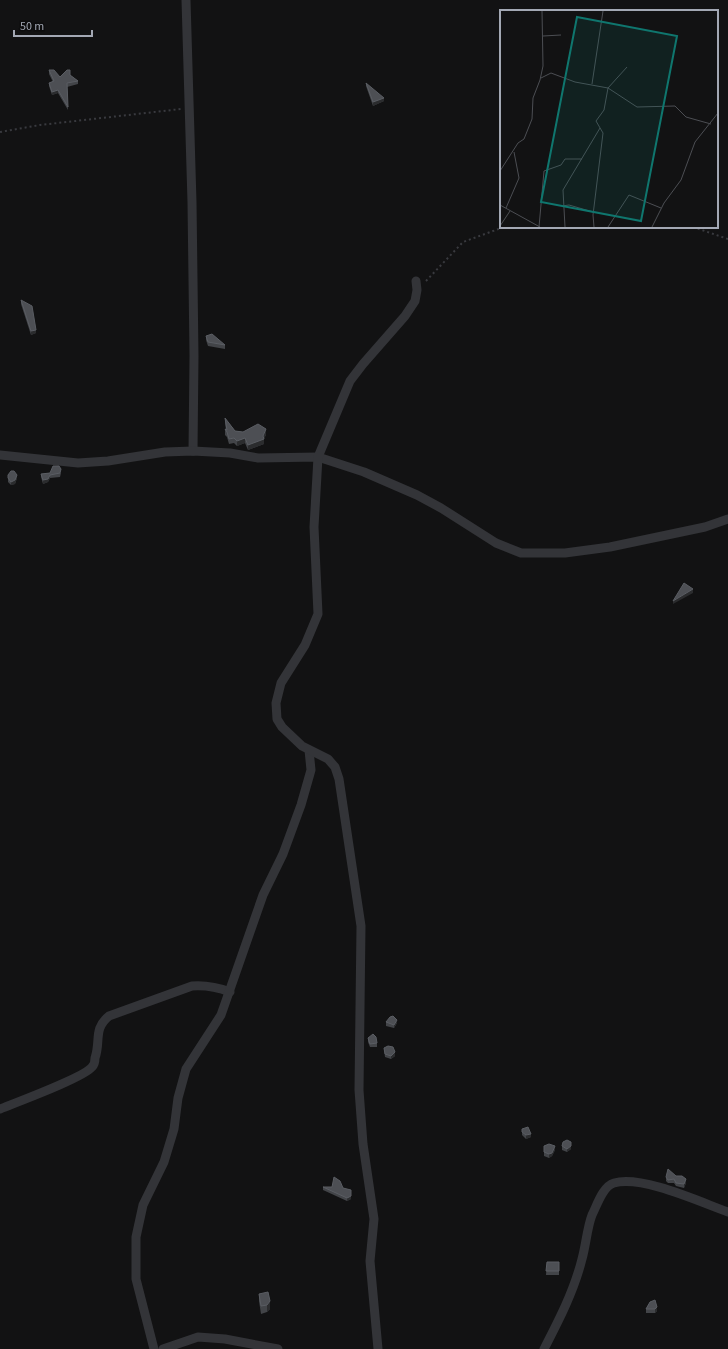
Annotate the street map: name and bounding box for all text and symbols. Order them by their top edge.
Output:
inset map [500,10,718,228]
scale bar [14,12,92,38]
text: 50 m [20,18,44,35]

